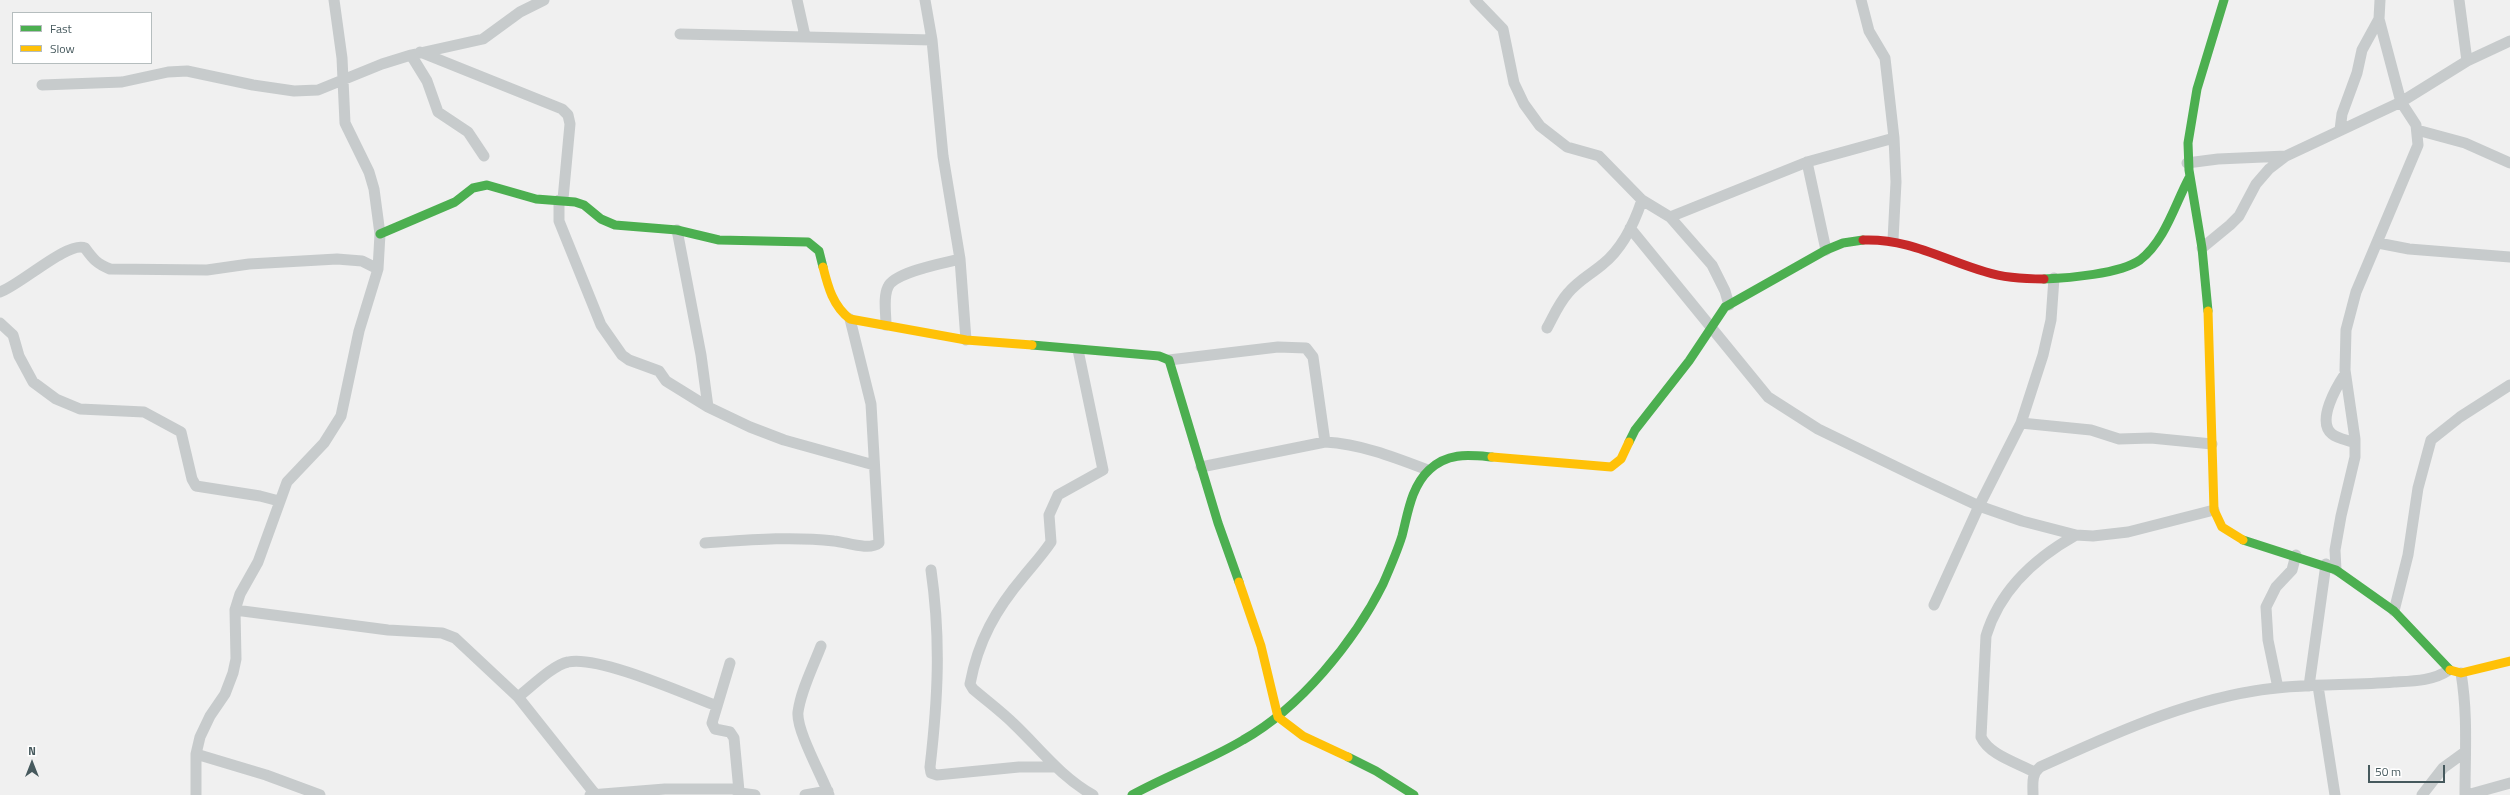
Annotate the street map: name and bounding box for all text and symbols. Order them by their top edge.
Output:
legend [12,12,152,64]
text: Fast [50,19,72,38]
text: Slow [50,39,75,58]
north arrow [12,743,52,783]
text: N [28,743,36,759]
scale bar [2370,757,2447,783]
text: 50 m [2375,762,2401,781]

